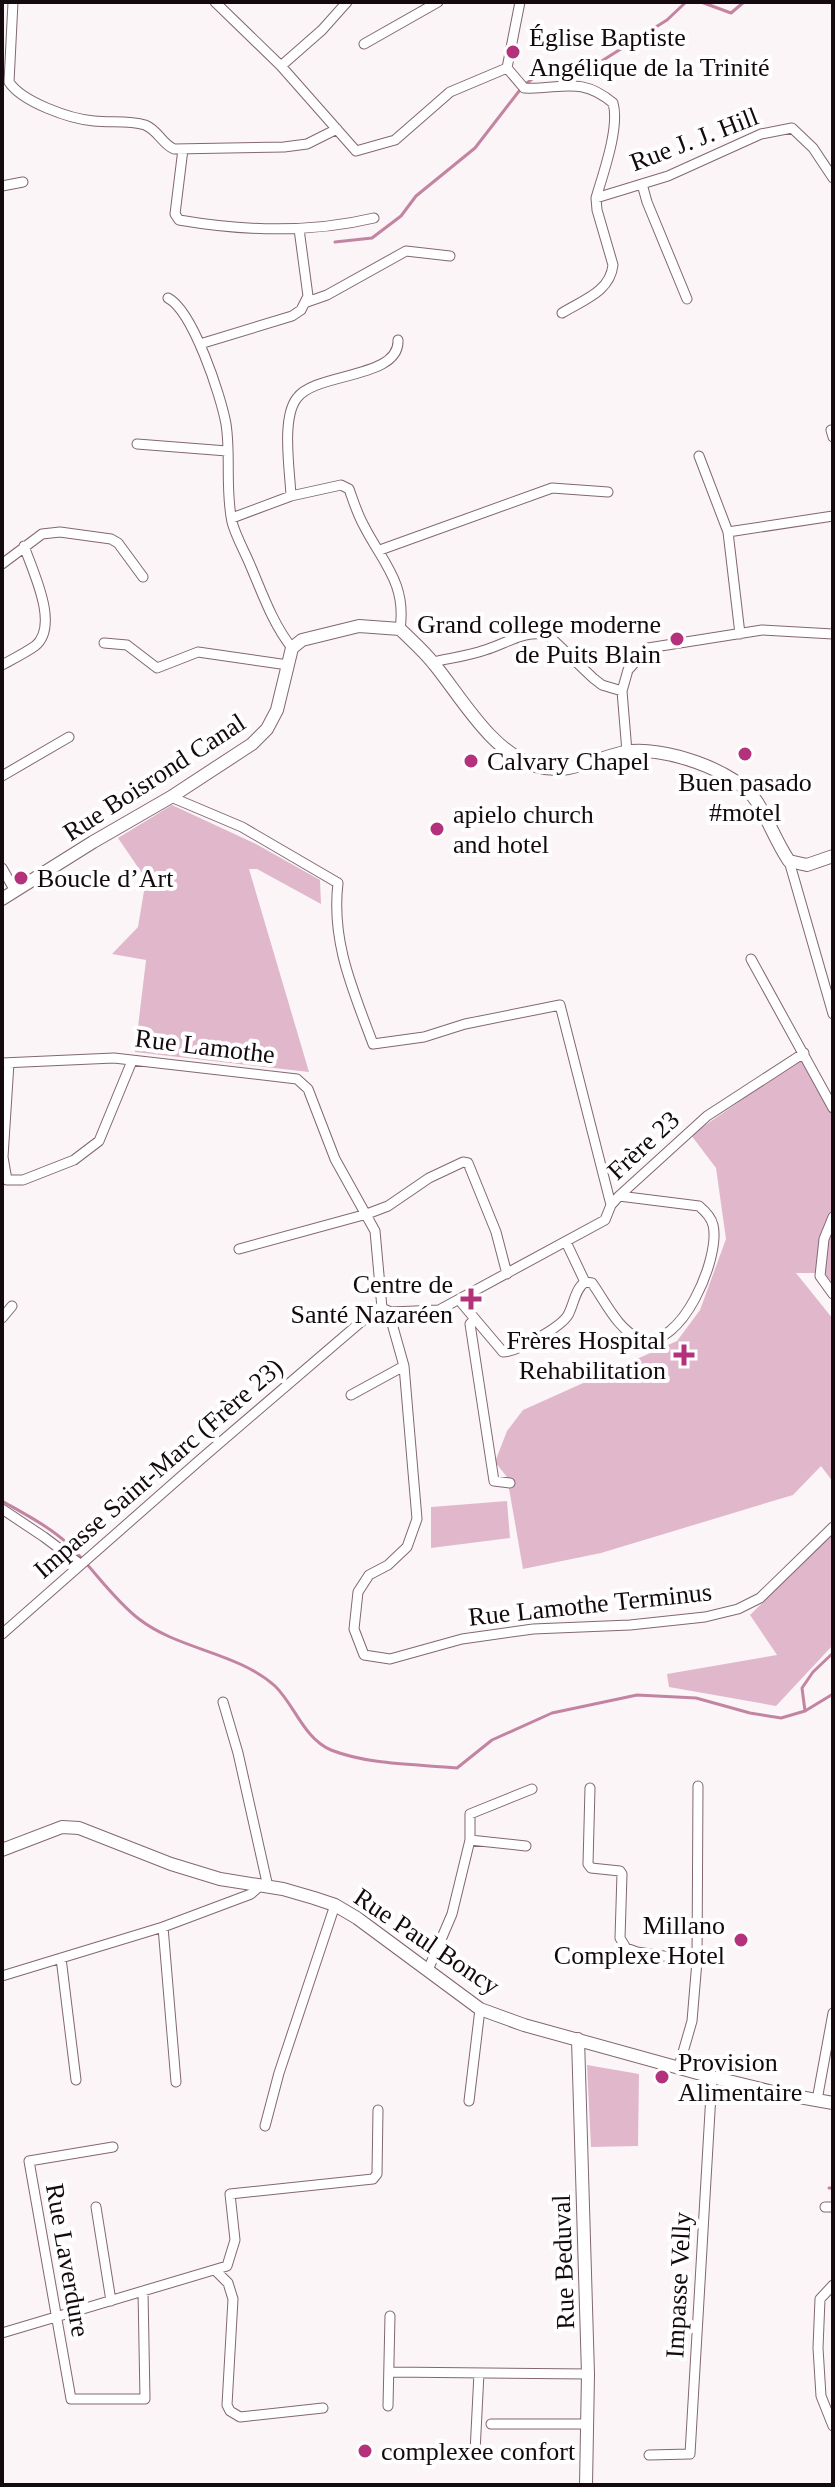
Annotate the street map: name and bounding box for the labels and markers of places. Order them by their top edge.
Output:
place label: Église Baptiste Angélique de la Trinité [529,23,769,82]
marker: Église Baptiste Angélique de la Trinité [504,43,522,61]
place label: Grand college moderne de Puits Blain [417,610,661,669]
marker: Grand college moderne de Puits Blain [668,630,686,648]
marker: Buen pasado #motel [736,745,754,763]
place label: Calvary Chapel [487,747,649,776]
marker: Calvary Chapel [462,752,480,770]
place label: Buen pasado #motel [678,768,812,827]
place label: apielo church and hotel [453,800,594,859]
marker: apielo church and hotel [428,820,446,838]
place label: Boucle d’Art [37,864,174,893]
marker: Boucle d’Art [12,869,30,887]
place label: Centre de Santé Nazaréen [291,1270,453,1329]
marker: Centre de Santé Nazaréen [460,1288,482,1310]
place label: Frères Hospital Rehabilitation [506,1326,666,1385]
marker: Frères Hospital Rehabilitation [673,1344,695,1366]
place label: Millano Complexe Hotel [554,1911,725,1970]
marker: Millano Complexe Hotel [732,1931,750,1949]
place label: Provision Alimentaire [678,2048,802,2107]
marker: Provision Alimentaire [653,2068,671,2086]
place label: complexee confort [381,2437,576,2466]
marker: complexee confort [356,2442,374,2460]

